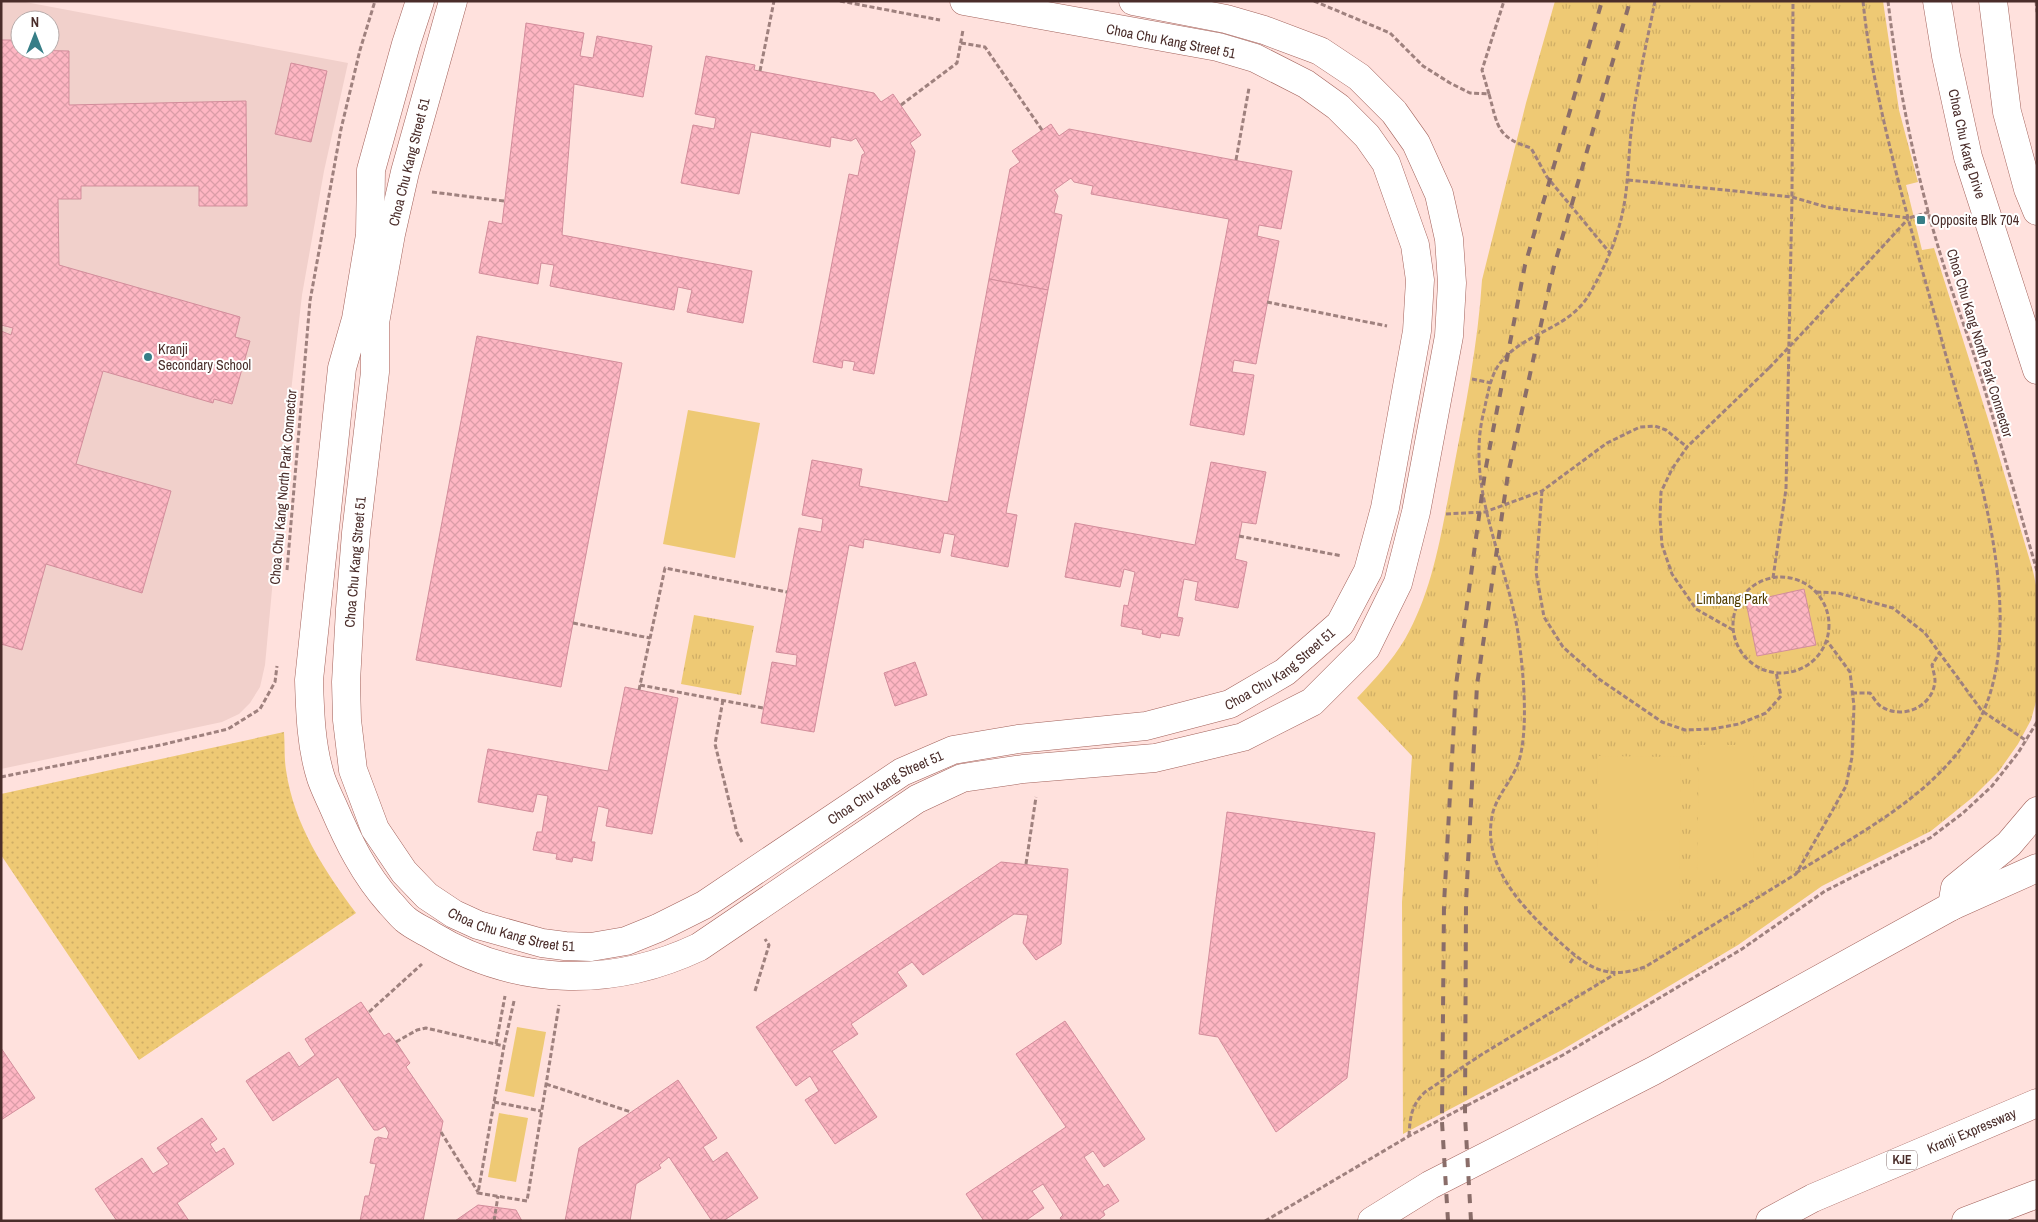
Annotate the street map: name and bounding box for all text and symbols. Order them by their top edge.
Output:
north arrow [10,10,60,60]
text: N [31,13,39,31]
street label: Choa Chu Kang Street 51 [1105,20,1238,62]
street label: Choa Chu Kang Drive [1944,87,1990,201]
street label: Choa Chu Kang Street 51 [384,95,434,228]
place label: Opposite Blk 704 [1931,211,2020,229]
marker: Opposite Blk 704 [1915,214,1927,226]
street label: Choa Chu Kang North Park Connector [1943,247,2017,439]
place label: Kranji Secondary School [158,340,251,374]
marker: Kranji Secondary School [142,351,154,363]
street label: Choa Chu Kang North Park Connector [265,388,301,585]
street label: Choa Chu Kang Street 51 [340,495,370,628]
park label: Limbang Park [1696,590,1768,608]
street label: Choa Chu Kang Street 51 [1223,623,1339,714]
street label: Choa Chu Kang Street 51 [824,746,946,828]
street label: Choa Chu Kang Street 51 [444,903,576,955]
street label: Kranji Expressway [1924,1104,2019,1158]
road number: KJE [1887,1150,1917,1170]

